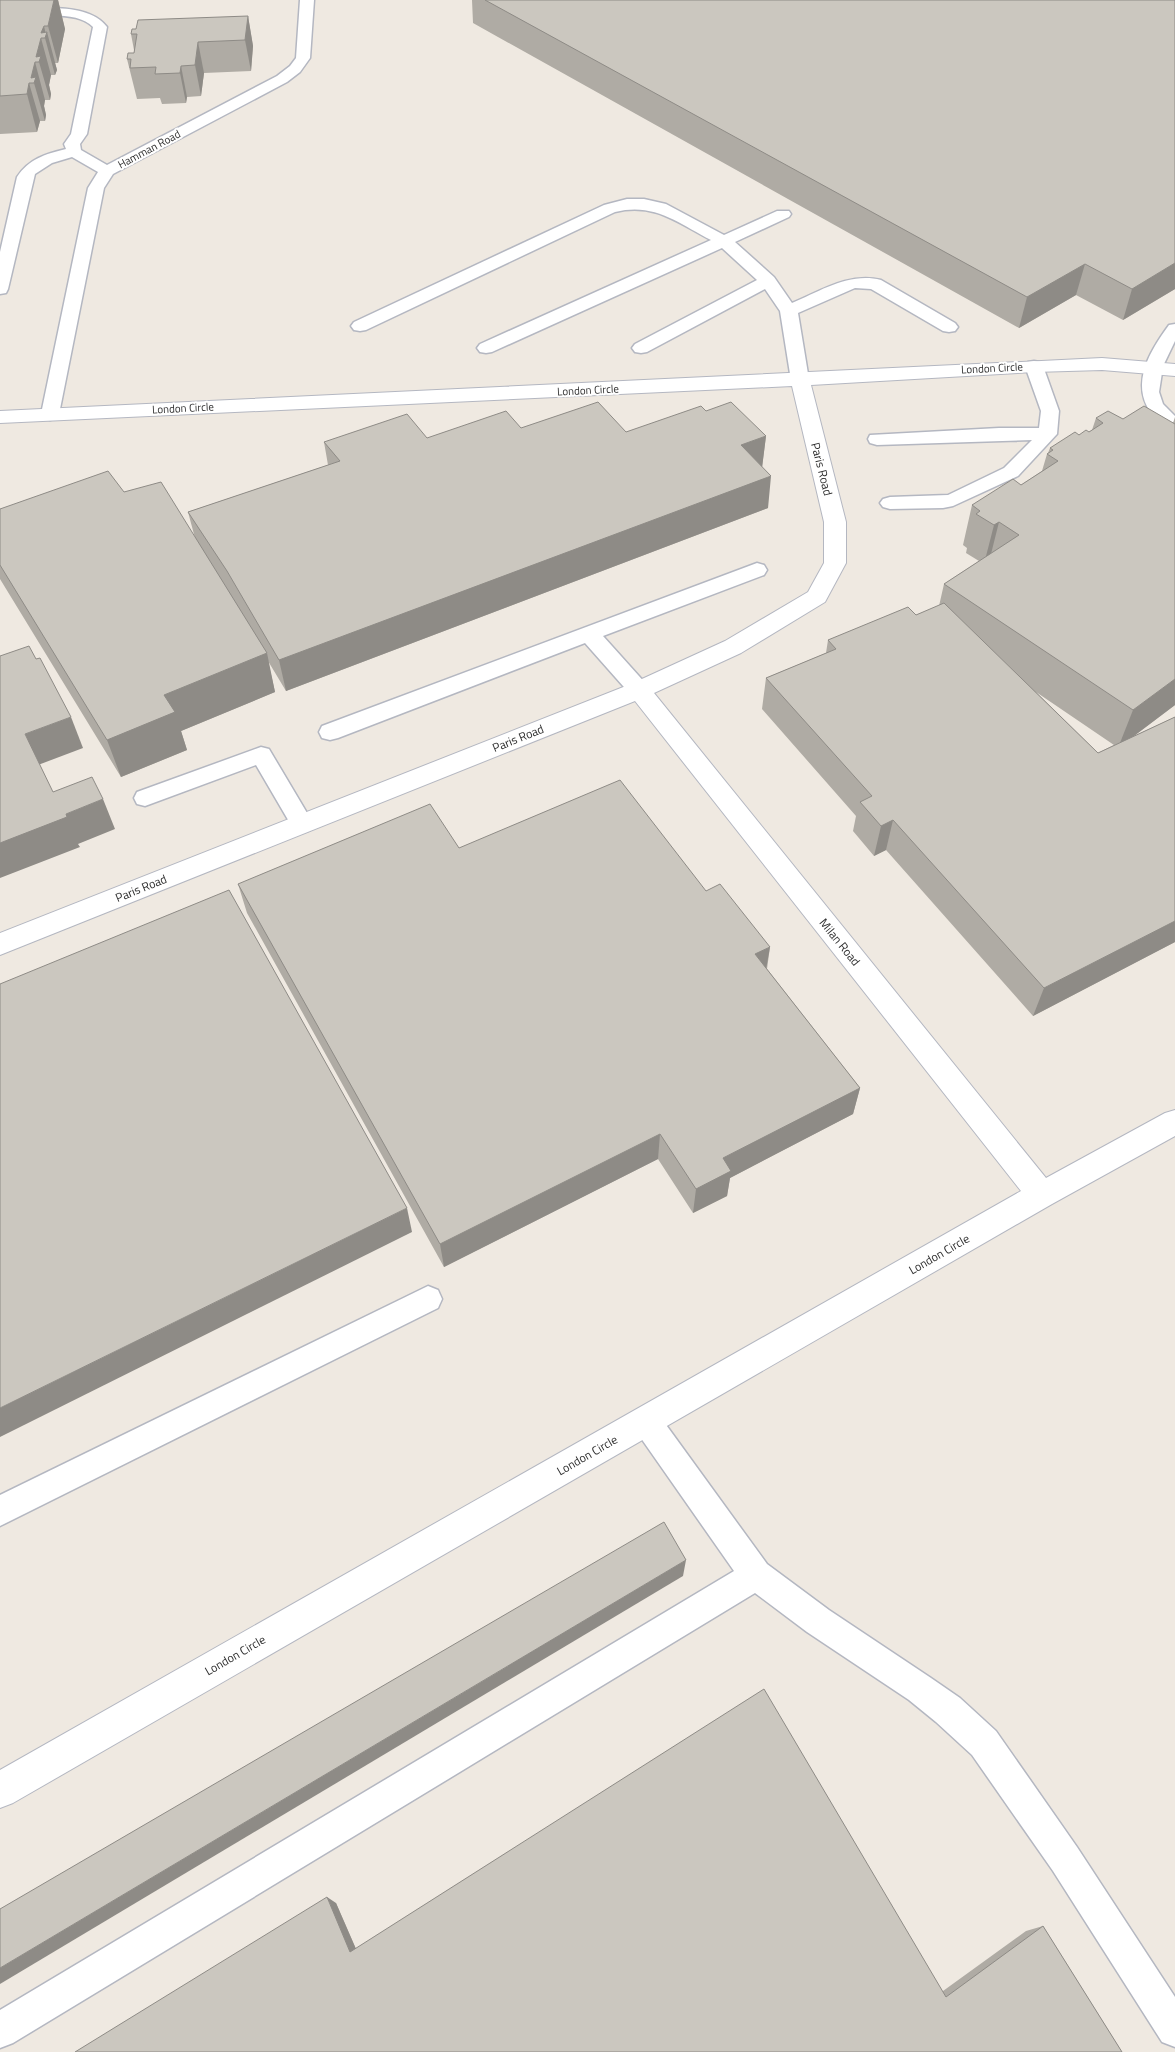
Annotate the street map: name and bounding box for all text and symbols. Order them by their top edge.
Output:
street label: Hamman Road [115,126,183,172]
street label: London Circle [961,358,1024,378]
street label: London Circle [557,380,620,400]
street label: London Circle [152,398,215,418]
street label: Paris Road [806,440,838,498]
street label: Paris Road [489,719,547,757]
street label: Paris Road [112,869,170,907]
street label: Milan Road [815,914,865,970]
street label: London Circle [905,1229,973,1279]
street label: London Circle [553,1430,621,1480]
street label: London Circle [201,1630,269,1680]

